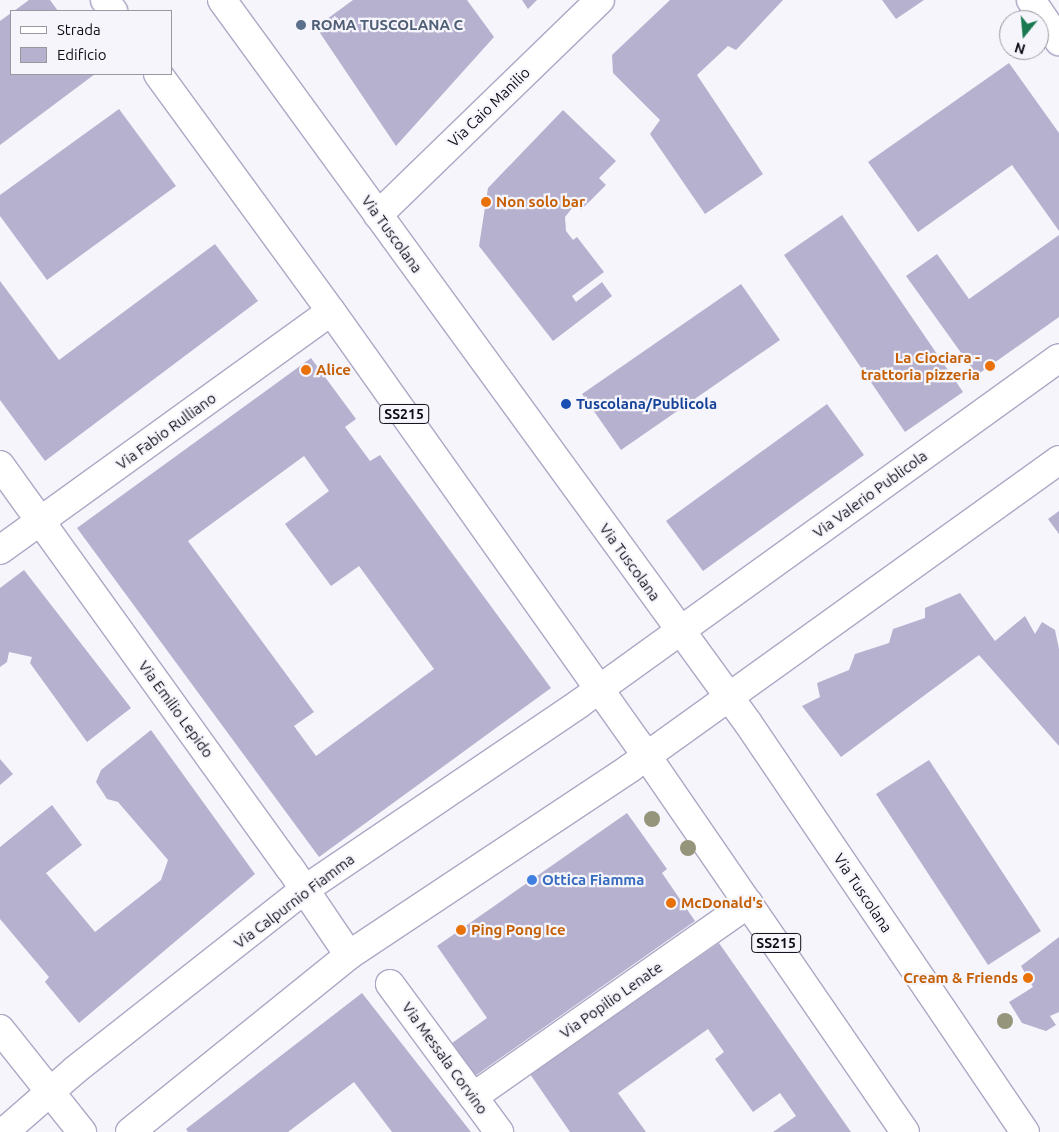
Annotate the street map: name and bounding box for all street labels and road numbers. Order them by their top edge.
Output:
street label: Via Caio Manilio [444,63,534,151]
street label: Via Tuscolana [358,192,426,276]
street label: Via Fabio Rulliano [113,389,219,473]
road number: SS215 [379,402,429,426]
street label: Via Valerio Publicola [809,447,931,541]
street label: Via Tuscolana [596,520,664,604]
street label: Via Emilio Lepido [135,657,217,761]
street label: Via Calpurnio Fiamma [230,850,358,952]
street label: Via Tuscolana [830,850,896,936]
road number: SS215 [751,931,801,954]
street label: Via Popilio Lenate [556,958,666,1042]
street label: Via Messala Corvino [398,998,492,1118]

